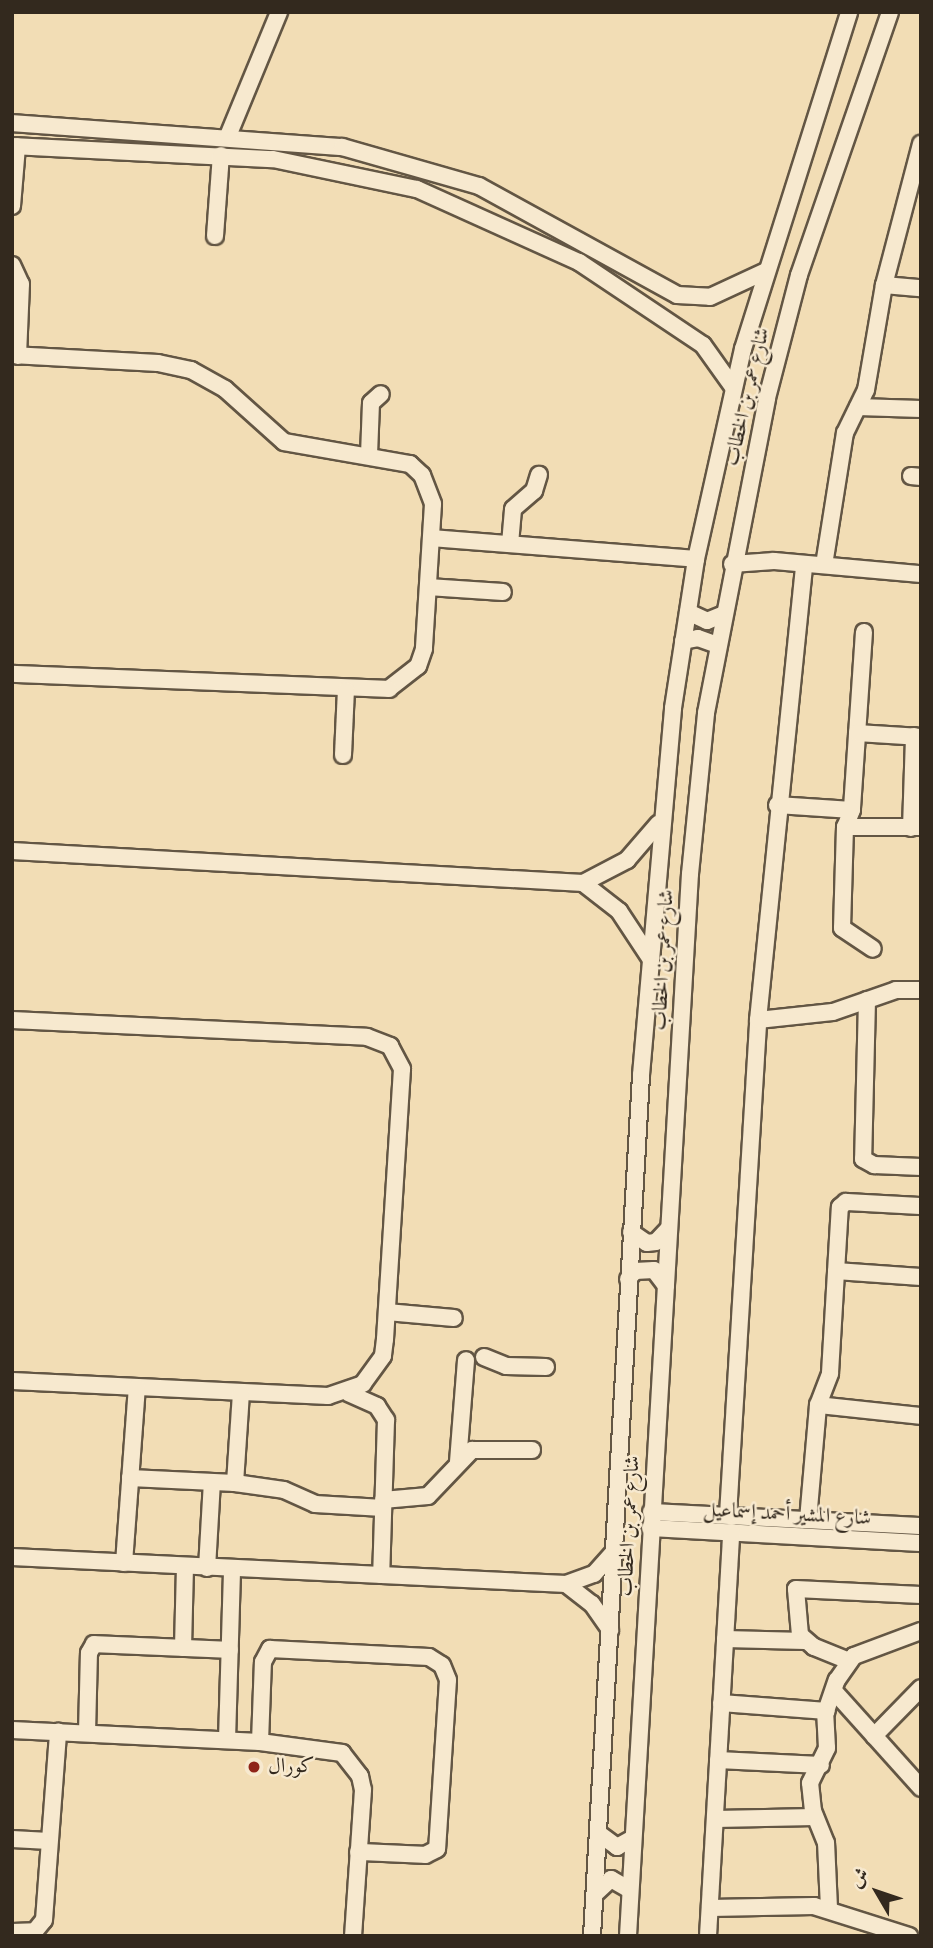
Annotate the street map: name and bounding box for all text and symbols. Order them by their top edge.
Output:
street label: شارع عمر بن الخطاب [720,325,776,469]
street label: شارع عمر بن الخطاب [648,889,680,1031]
street label: شارع عمر بن الخطاب [614,1455,646,1597]
street label: شارع المشير أحمد إسماعيل [702,1498,872,1532]
place label: كورال [268,1754,315,1780]
marker: كورال [246,1759,262,1775]
north arrow [842,1857,912,1927]
text: ش [844,1863,877,1894]

